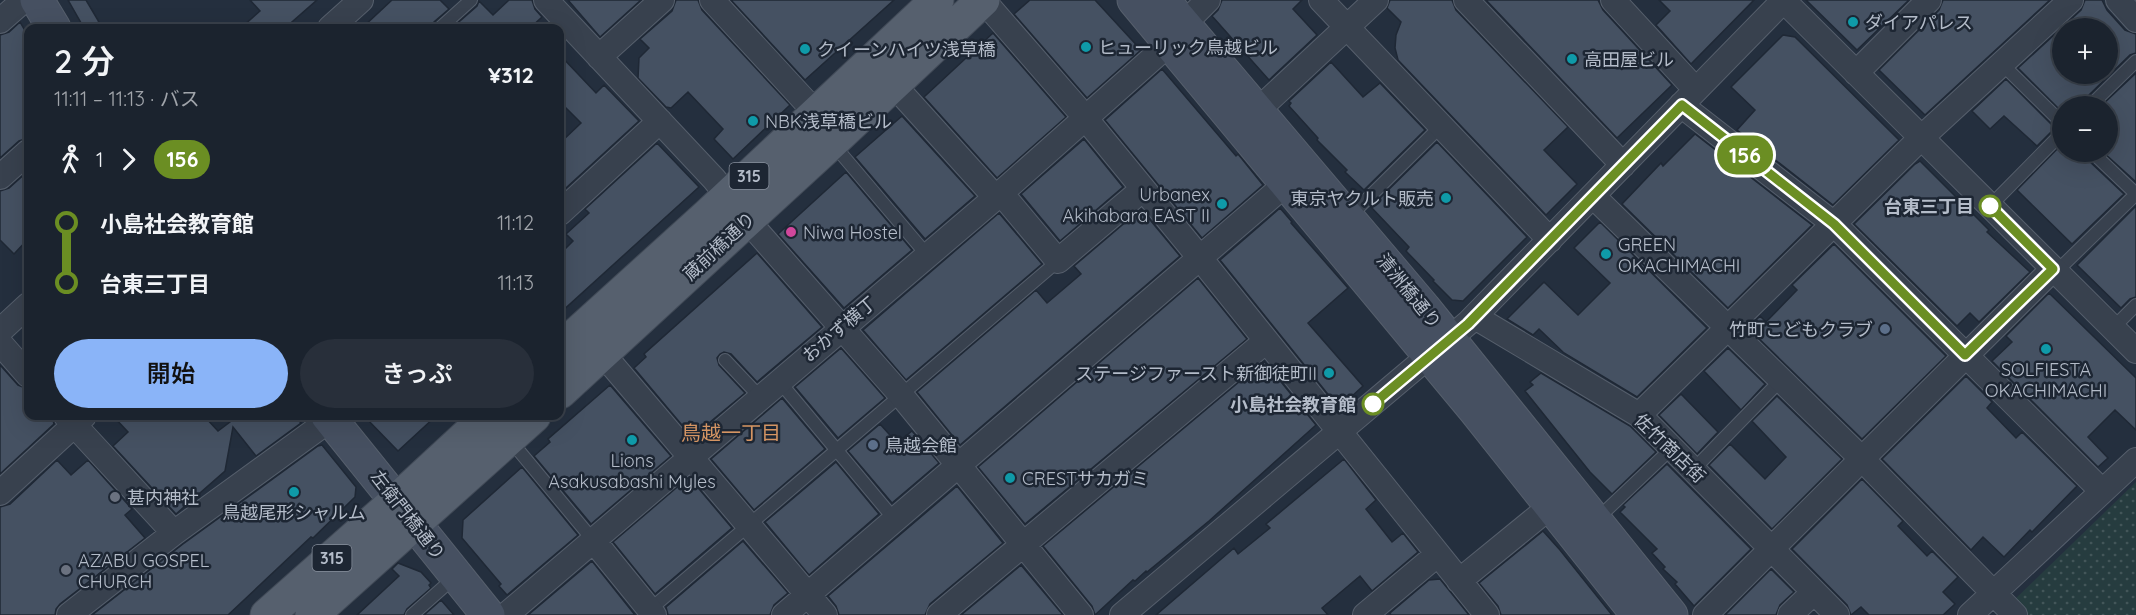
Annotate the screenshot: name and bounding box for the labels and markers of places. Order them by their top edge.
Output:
place label: ダイアパレス [1865,11,1973,34]
marker: ダイアパレス [1846,15,1860,29]
place label: ヒューリック鳥越ビル [1098,36,1278,59]
place label: クイーンハイツ浅草橋 [817,38,996,61]
marker: ヒューリック鳥越ビル [1079,40,1093,54]
marker: クイーンハイツ浅草橋 [798,42,812,56]
place label: 高田屋ビル [1584,48,1674,71]
marker: 高田屋ビル [1565,52,1579,66]
place label: NBK浅草橋ビル [765,110,892,133]
marker: NBK浅草橋ビル [746,114,760,128]
place label: Urbanex Akihabara EAST II [1063,183,1210,227]
place label: 東京ヤクルト販売 [1291,187,1434,210]
marker: 東京ヤクルト販売 [1439,191,1453,205]
place label: 台東三丁目 [1884,195,1974,218]
marker: 台東三丁目 [1979,195,2001,217]
marker: Urbanex Akihabara EAST II [1215,197,1229,211]
place label: Niwa Hostel [803,221,902,244]
marker: Niwa Hostel [784,225,798,239]
place label: GREEN OKACHIMACHI [1618,233,1740,277]
marker: GREEN OKACHIMACHI [1599,247,1613,261]
place label: 竹町こどもクラブ [1729,318,1873,341]
marker: 竹町こどもクラブ [1878,322,1892,336]
marker: SOLFIESTA OKACHIMACHI [2039,342,2053,356]
place label: SOLFIESTA OKACHIMACHI [1985,358,2107,402]
place label: ステージファースト新御徒町II [1075,362,1317,385]
marker: ステージファースト新御徒町II [1322,366,1336,380]
place label: 小島社会教育館 [1230,393,1356,416]
marker: 小島社会教育館 [1362,393,1384,415]
marker: Lions Asakusabashi Myles [625,433,639,447]
place label: 鳥越会館 [885,434,957,457]
marker: 鳥越会館 [866,438,880,452]
place label: Lions Asakusabashi Myles [548,449,716,493]
place label: CRESTサカガミ [1022,467,1149,490]
marker: CRESTサカガミ [1003,471,1017,485]
marker: 鳥越尾形シャルム [287,485,301,499]
place label: 甚内神社 [127,486,199,509]
marker: 甚内神社 [108,490,122,504]
place label: 鳥越尾形シャルム [222,501,366,524]
place label: AZABU GOSPEL CHURCH [78,549,210,593]
marker: AZABU GOSPEL CHURCH [59,563,73,577]

